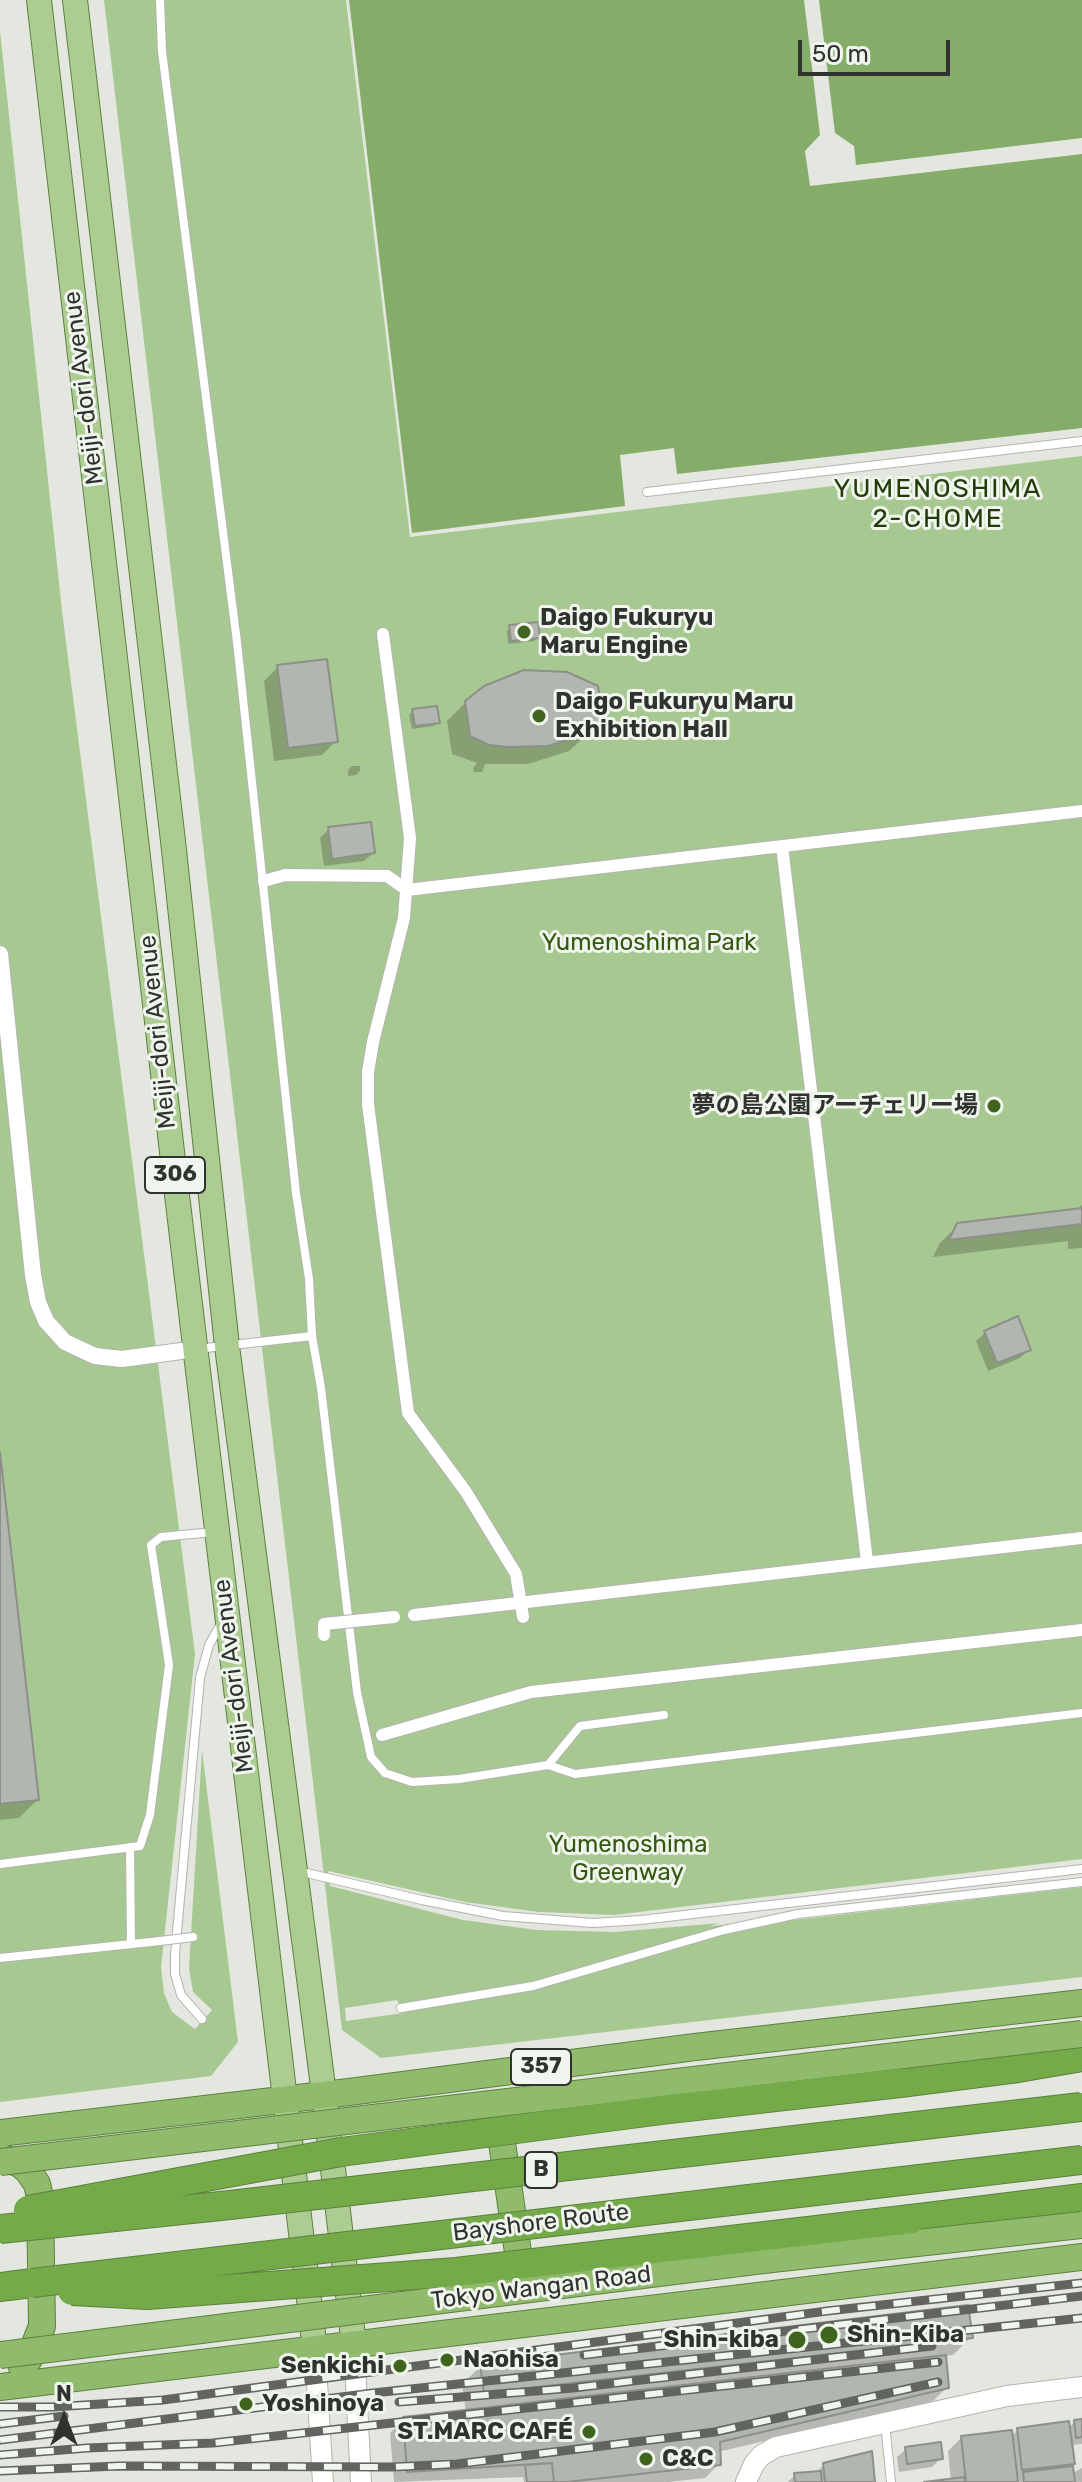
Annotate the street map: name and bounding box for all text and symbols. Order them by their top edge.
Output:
scale bar [802,24,954,74]
text: 50 m [812,40,869,68]
street label: Meiji-dori Avenue [58,290,110,486]
district label: YUMENOSHIMA 2-CHOME [833,473,1043,534]
place label: Daigo Fukuryu Maru Engine [540,604,713,660]
marker: Daigo Fukuryu Maru Engine [515,623,533,641]
place label: Daigo Fukuryu Maru Exhibition Hall [555,688,794,744]
marker: Daigo Fukuryu Maru Exhibition Hall [530,707,548,725]
park label: Yumenoshima Park [542,929,756,957]
street label: Meiji-dori Avenue [134,934,182,1130]
place label: 夢の島公園アーチェリー場 [691,1092,978,1120]
marker: 夢の島公園アーチェリー場 [985,1097,1003,1115]
road number: 306 [145,1157,205,1193]
street label: Meiji-dori Avenue [208,1578,260,1774]
park label: Yumenoshima Greenway [549,1831,707,1887]
road number: 357 [511,2049,571,2085]
road number: B [525,2152,557,2188]
street label: Bayshore Route [451,2198,631,2248]
street label: Tokyo Wangan Road [429,2260,653,2316]
place label: Shin-Kiba [847,2321,964,2349]
marker: Shin-Kiba [818,2324,840,2346]
place label: Shin-kiba [664,2326,779,2354]
marker: Shin-kiba [786,2329,808,2351]
place label: Naohisa [463,2346,559,2374]
marker: Naohisa [438,2351,456,2369]
place label: Senkichi [281,2352,384,2380]
marker: Senkichi [391,2357,409,2375]
north arrow [24,2378,104,2458]
text: N [56,2380,72,2407]
place label: Yoshinoya [262,2390,384,2418]
marker: Yoshinoya [237,2395,255,2413]
place label: ST.MARC CAFÉ [397,2418,573,2446]
marker: ST.MARC CAFÉ [580,2423,598,2441]
place label: C&C [662,2445,714,2473]
marker: C&C [637,2450,655,2468]

